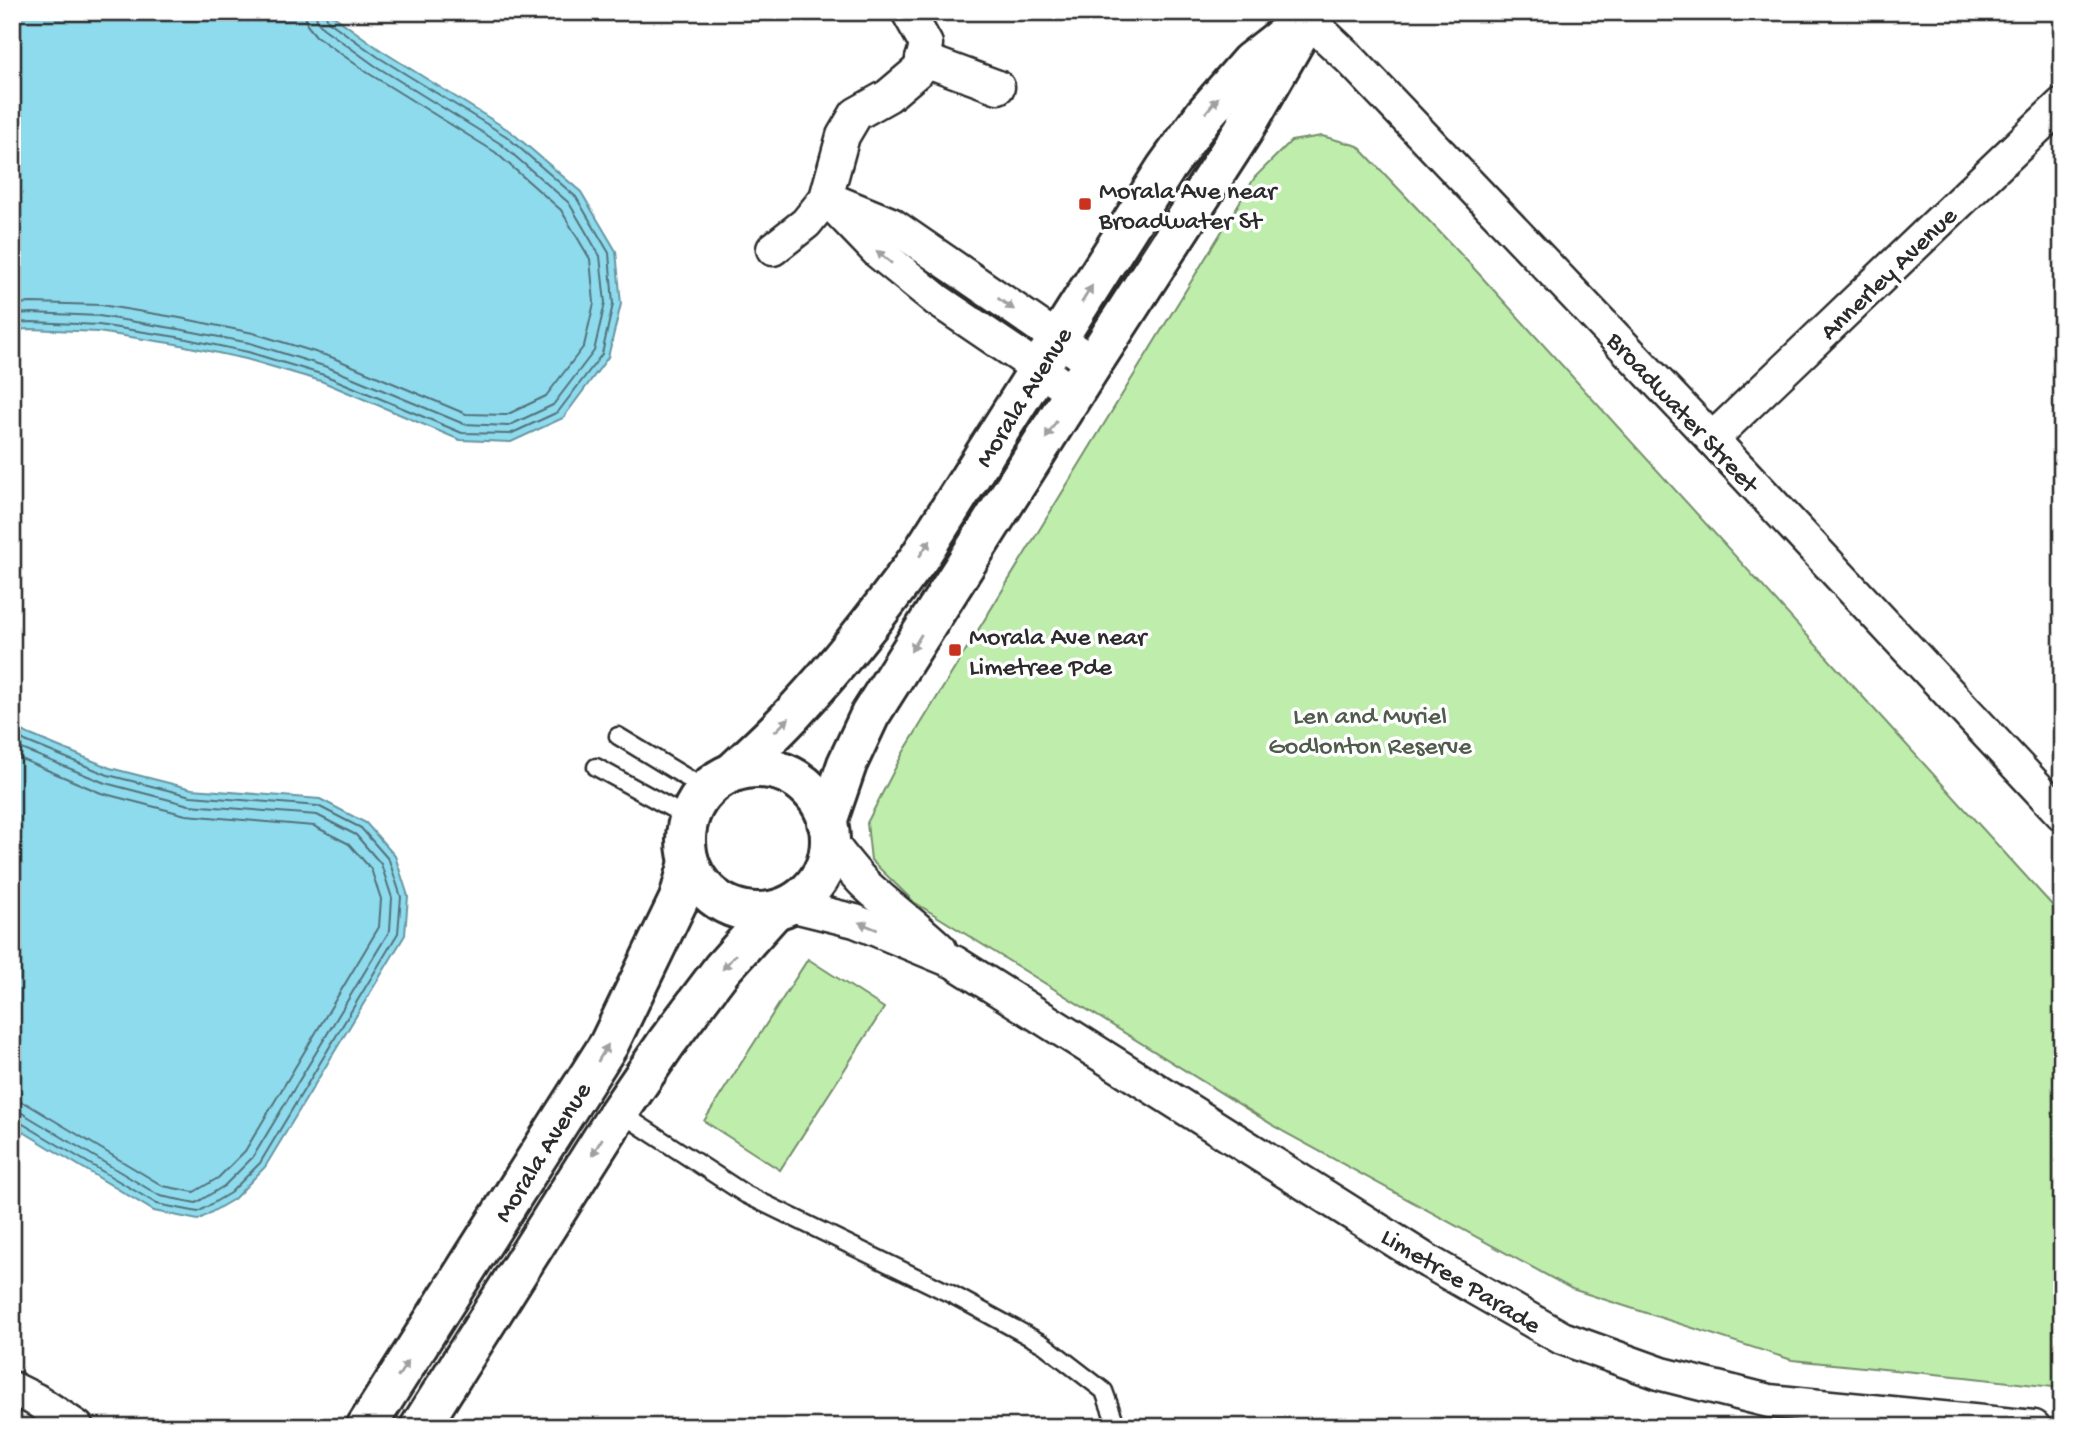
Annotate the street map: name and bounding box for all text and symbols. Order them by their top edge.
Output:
one-way arrow [1205,96,1220,114]
place label: Morala Ave near Broadwater St [1098,178,1279,239]
marker: Morala Ave near Broadwater St [1077,196,1093,212]
street label: Annerley Avenue [1815,202,1966,349]
one-way arrow [876,249,894,264]
one-way arrow [1080,284,1093,304]
one-way arrow [997,297,1015,311]
street label: Morala Avenue [970,322,1082,474]
street label: Broadwater Street [1597,326,1765,503]
one-way arrow [1044,420,1057,439]
one-way arrow [919,538,932,558]
place label: Morala Ave near Limetree Pde [969,624,1149,685]
one-way arrow [910,633,923,652]
marker: Morala Ave near Limetree Pde [947,642,963,658]
park label: Len and Muriel Godlonton Reserve [1268,703,1472,764]
one-way arrow [773,717,790,733]
one-way arrow [857,920,878,931]
one-way arrow [722,953,737,970]
one-way arrow [597,1043,610,1063]
street label: Morala Avenue [489,1077,601,1229]
one-way arrow [591,1137,604,1157]
street label: Limetree Parade [1374,1223,1546,1343]
one-way arrow [396,1360,409,1379]

